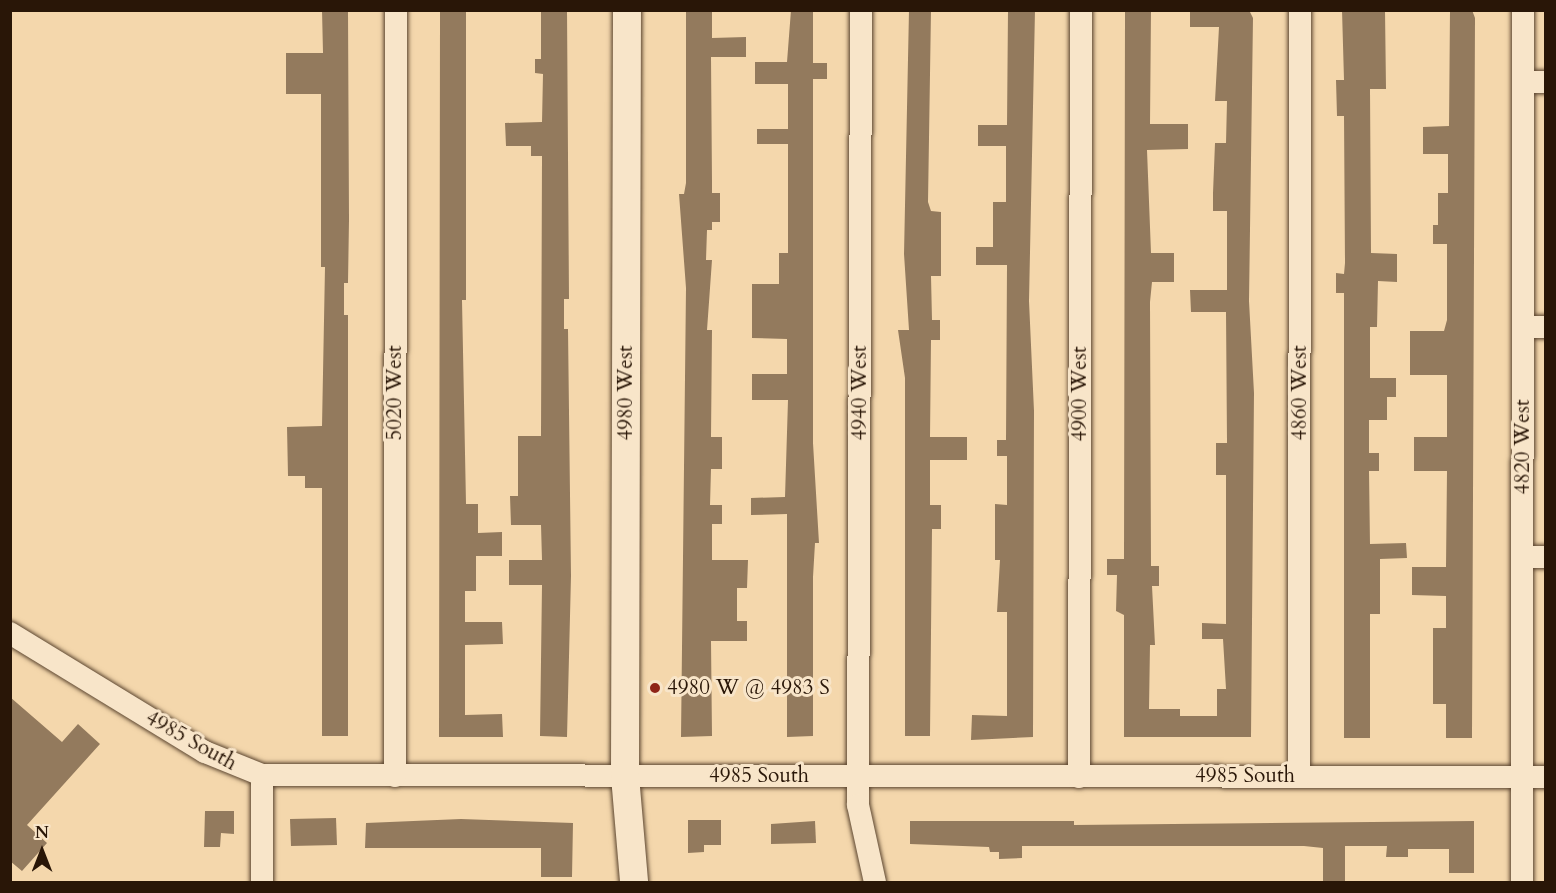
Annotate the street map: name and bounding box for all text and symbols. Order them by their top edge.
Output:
street label: 5020 West [382,345,408,441]
street label: 4980 West [613,345,639,441]
street label: 4940 West [847,345,873,441]
street label: 4860 West [1287,345,1313,441]
street label: 4900 West [1067,346,1093,442]
street label: 4820 West [1510,399,1536,495]
place label: 4980 W @ 4983 S [667,675,830,701]
marker: 4980 W @ 4983 S [648,681,662,695]
street label: 4985 South [141,706,241,776]
street label: 4985 South [709,763,809,789]
street label: 4985 South [1195,763,1295,789]
north arrow [12,821,72,881]
text: N [35,822,49,844]

